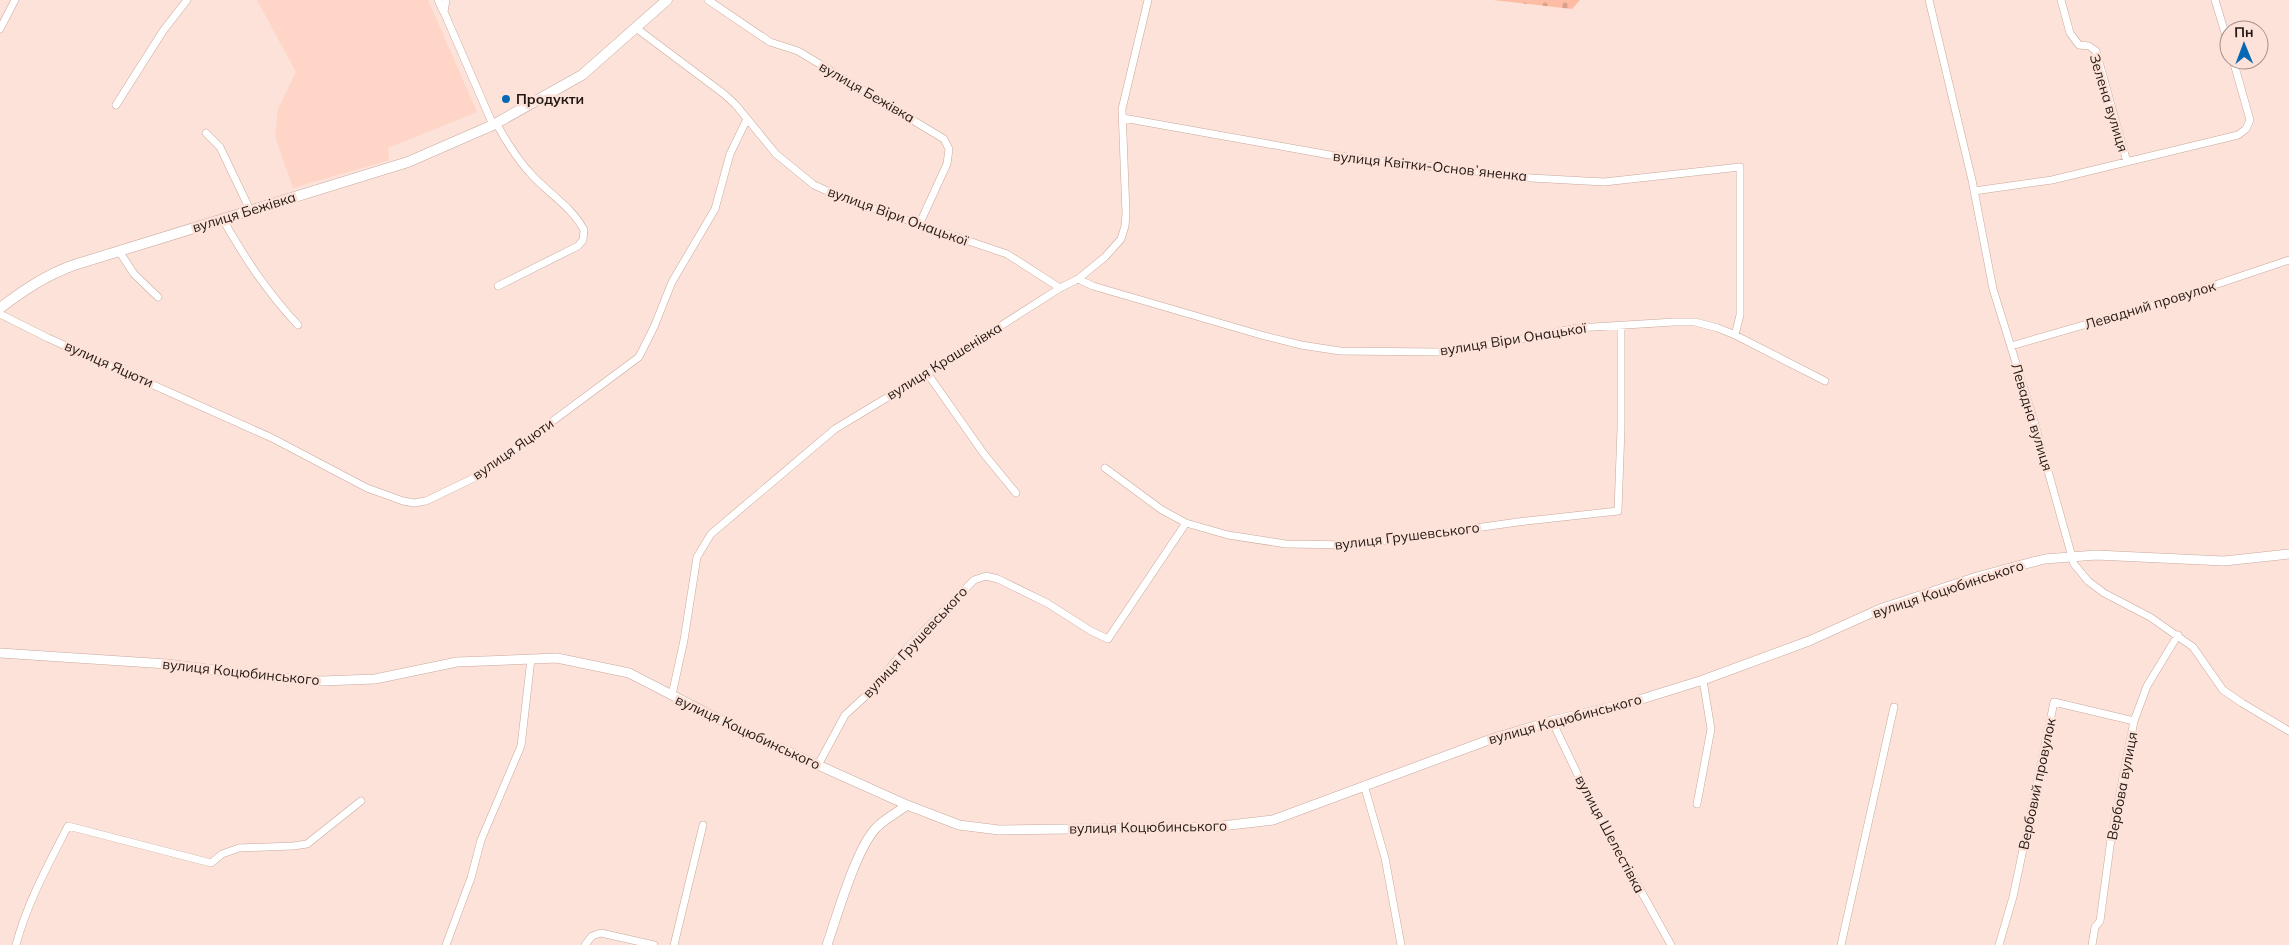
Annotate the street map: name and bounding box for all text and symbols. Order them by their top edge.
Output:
north arrow [2219,20,2269,70]
text: Пн [2234,23,2254,41]
street label: Зелена вулиця [2086,52,2132,154]
street label: вулиця Бежівка [816,57,918,127]
place label: Продукти [516,90,584,108]
marker: Продукти [500,93,512,105]
street label: вулиця Квітки-Основʼяненка [1332,147,1528,185]
street label: вулиця Віри Онацької [825,182,971,250]
street label: вулиця Бежівка [190,188,298,236]
street label: Левадний провулок [2082,276,2218,333]
street label: вулиця Крашенівка [883,318,1005,404]
street label: вулиця Віри Онацької [1438,318,1588,359]
street label: вулиця Яцюти [62,336,156,392]
street label: Левадна вулиця [2007,361,2057,473]
street label: вулиця Яцюти [469,414,557,484]
street label: вулиця Грушевського [1334,518,1480,554]
street label: вулиця Коцюбинського [1870,556,2026,622]
street label: вулиця Грушевського [859,583,971,701]
street label: вулиця Коцюбинського [162,655,320,689]
street label: вулиця Коцюбинського [673,690,823,774]
street label: вулиця Коцюбинського [1486,690,1644,748]
street label: Вербовий провулок [2014,716,2060,851]
street label: Вербова вулиця [2103,730,2141,842]
street label: вулиця Шелестівка [1571,772,1649,896]
street label: вулиця Коцюбинського [1069,817,1227,837]

